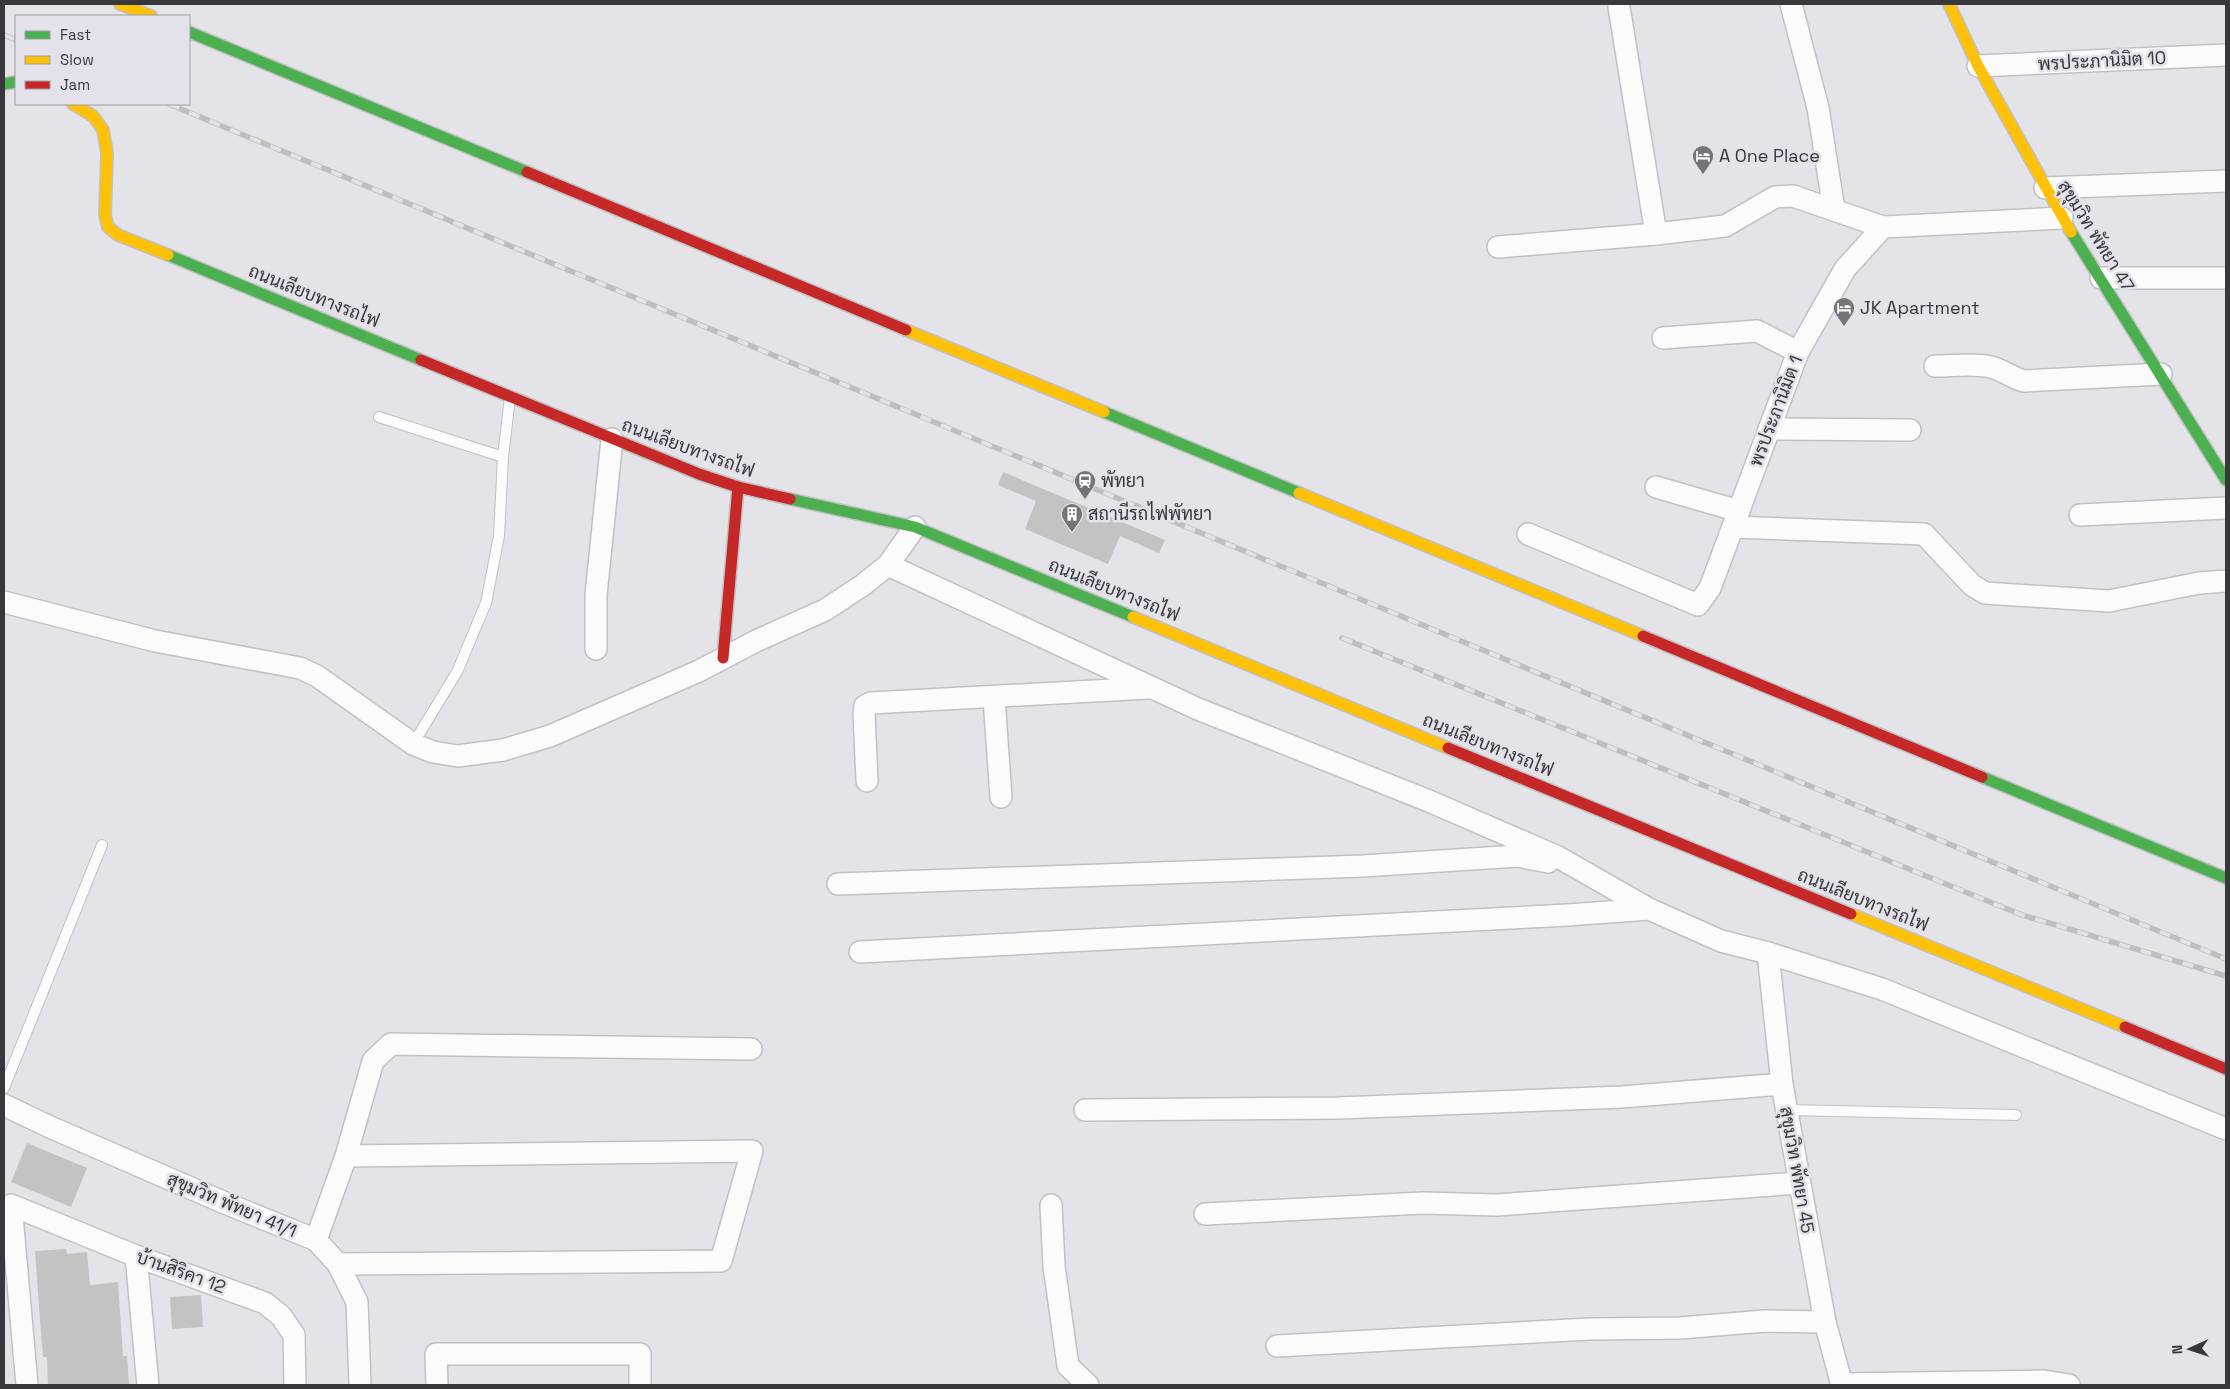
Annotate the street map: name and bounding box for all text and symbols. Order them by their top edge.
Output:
legend [15,15,190,105]
text: Fast [60,25,91,44]
street label: พรประภานิมิต 10 [2037,46,2167,75]
text: Slow [60,50,94,69]
text: Jam [60,75,90,94]
hotel icon: A One Place [1691,144,1715,175]
place label: A One Place [1719,144,1820,167]
street label: สุขุมวิท พัทยา 47 [2052,176,2140,296]
street label: ถนนเลียบทางรถไฟ [245,258,383,332]
hotel icon: JK Apartment [1832,296,1856,327]
place label: JK Apartment [1860,296,1980,319]
street label: พรประภานิมิต 1 [1744,352,1807,470]
street label: ถนนเลียบทางรถไฟ [619,412,758,482]
station icon: พัทยา [1073,469,1097,500]
place label: พัทยา [1101,469,1145,492]
place label: สถานีรถไฟพัทยา [1088,501,1212,525]
building icon: สถานีรถไฟพัทยา [1060,502,1084,533]
street label: ถนนเลียบทางรถไฟ [1045,552,1183,626]
street label: ถนนเลียบทางรถไฟ [1419,707,1557,781]
street label: ถนนเลียบทางรถไฟ [1794,862,1932,936]
street label: สุขุมวิท พัทยา 45 [1774,1105,1820,1235]
street label: สุขุมวิท พัทยา 41/1 [163,1167,301,1243]
street label: บ้านสิริคา 12 [133,1245,229,1298]
north arrow [2165,1324,2215,1374]
text: N [2168,1345,2186,1355]

